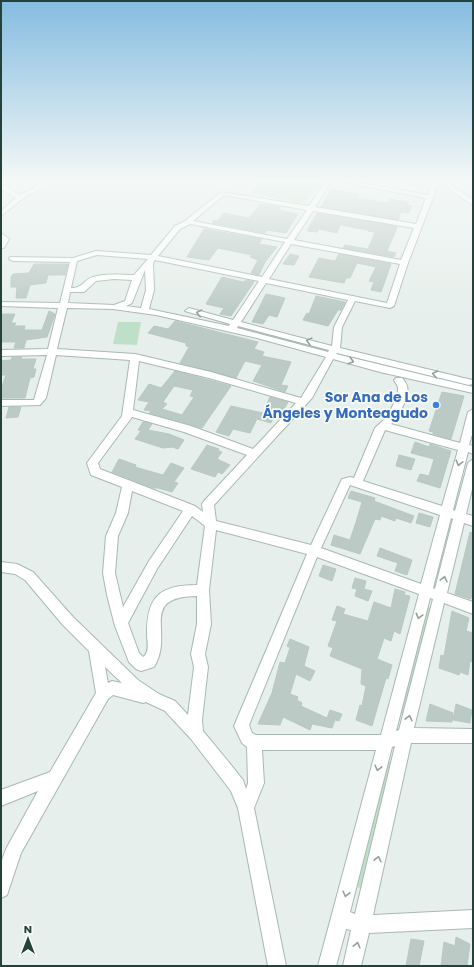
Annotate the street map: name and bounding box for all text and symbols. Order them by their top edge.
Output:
one-way arrow [195,309,202,317]
one-way arrow [306,337,313,346]
one-way arrow [347,356,354,365]
one-way arrow [432,370,439,379]
place label: Sor Ana de Los Ángeles y Monteagudo [262,387,428,423]
marker: Sor Ana de Los Ángeles y Monteagudo [431,400,441,410]
one-way arrow [455,459,464,466]
one-way arrow [440,575,448,582]
one-way arrow [415,612,424,619]
one-way arrow [404,715,413,722]
one-way arrow [375,765,383,772]
one-way arrow [373,856,381,862]
one-way arrow [342,891,351,898]
north arrow [8,919,48,959]
text: N [24,921,32,937]
one-way arrow [352,942,361,949]

